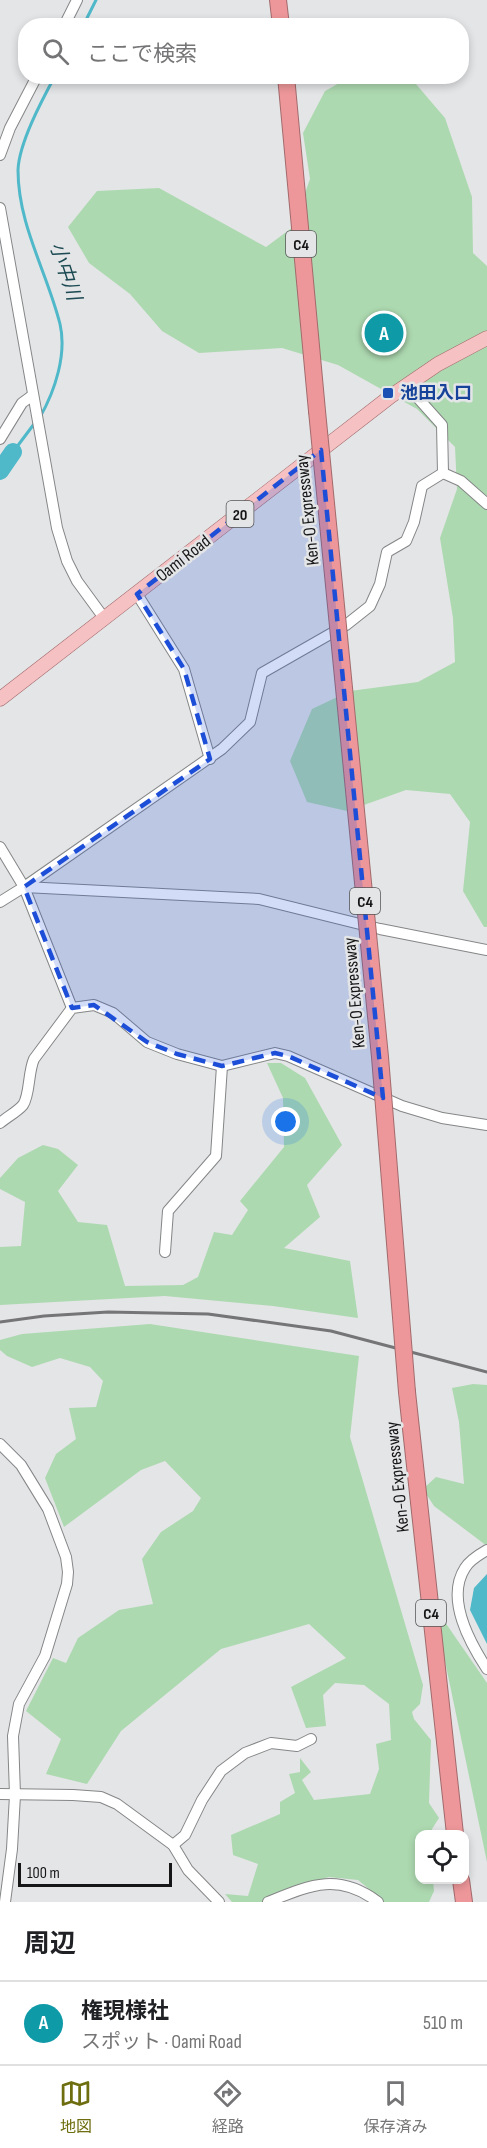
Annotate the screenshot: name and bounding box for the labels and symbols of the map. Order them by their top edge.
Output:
road number: C4 [286,231,316,257]
water label: 小中川 [44,239,86,305]
pin: A [364,310,404,356]
place label: 池田入口 [400,383,472,404]
marker: 池田入口 [381,386,395,400]
street label: Ken-O Expressway [291,453,324,566]
road number: 20 [226,501,254,527]
street label: Oami Road [152,531,215,586]
road number: C4 [350,888,380,914]
street label: Ken-O Expressway [339,937,370,1049]
your location [271,1107,300,1136]
street label: Ken-O Expressway [381,1420,414,1533]
road number: C4 [416,1600,446,1626]
scale bar [18,1860,172,1888]

